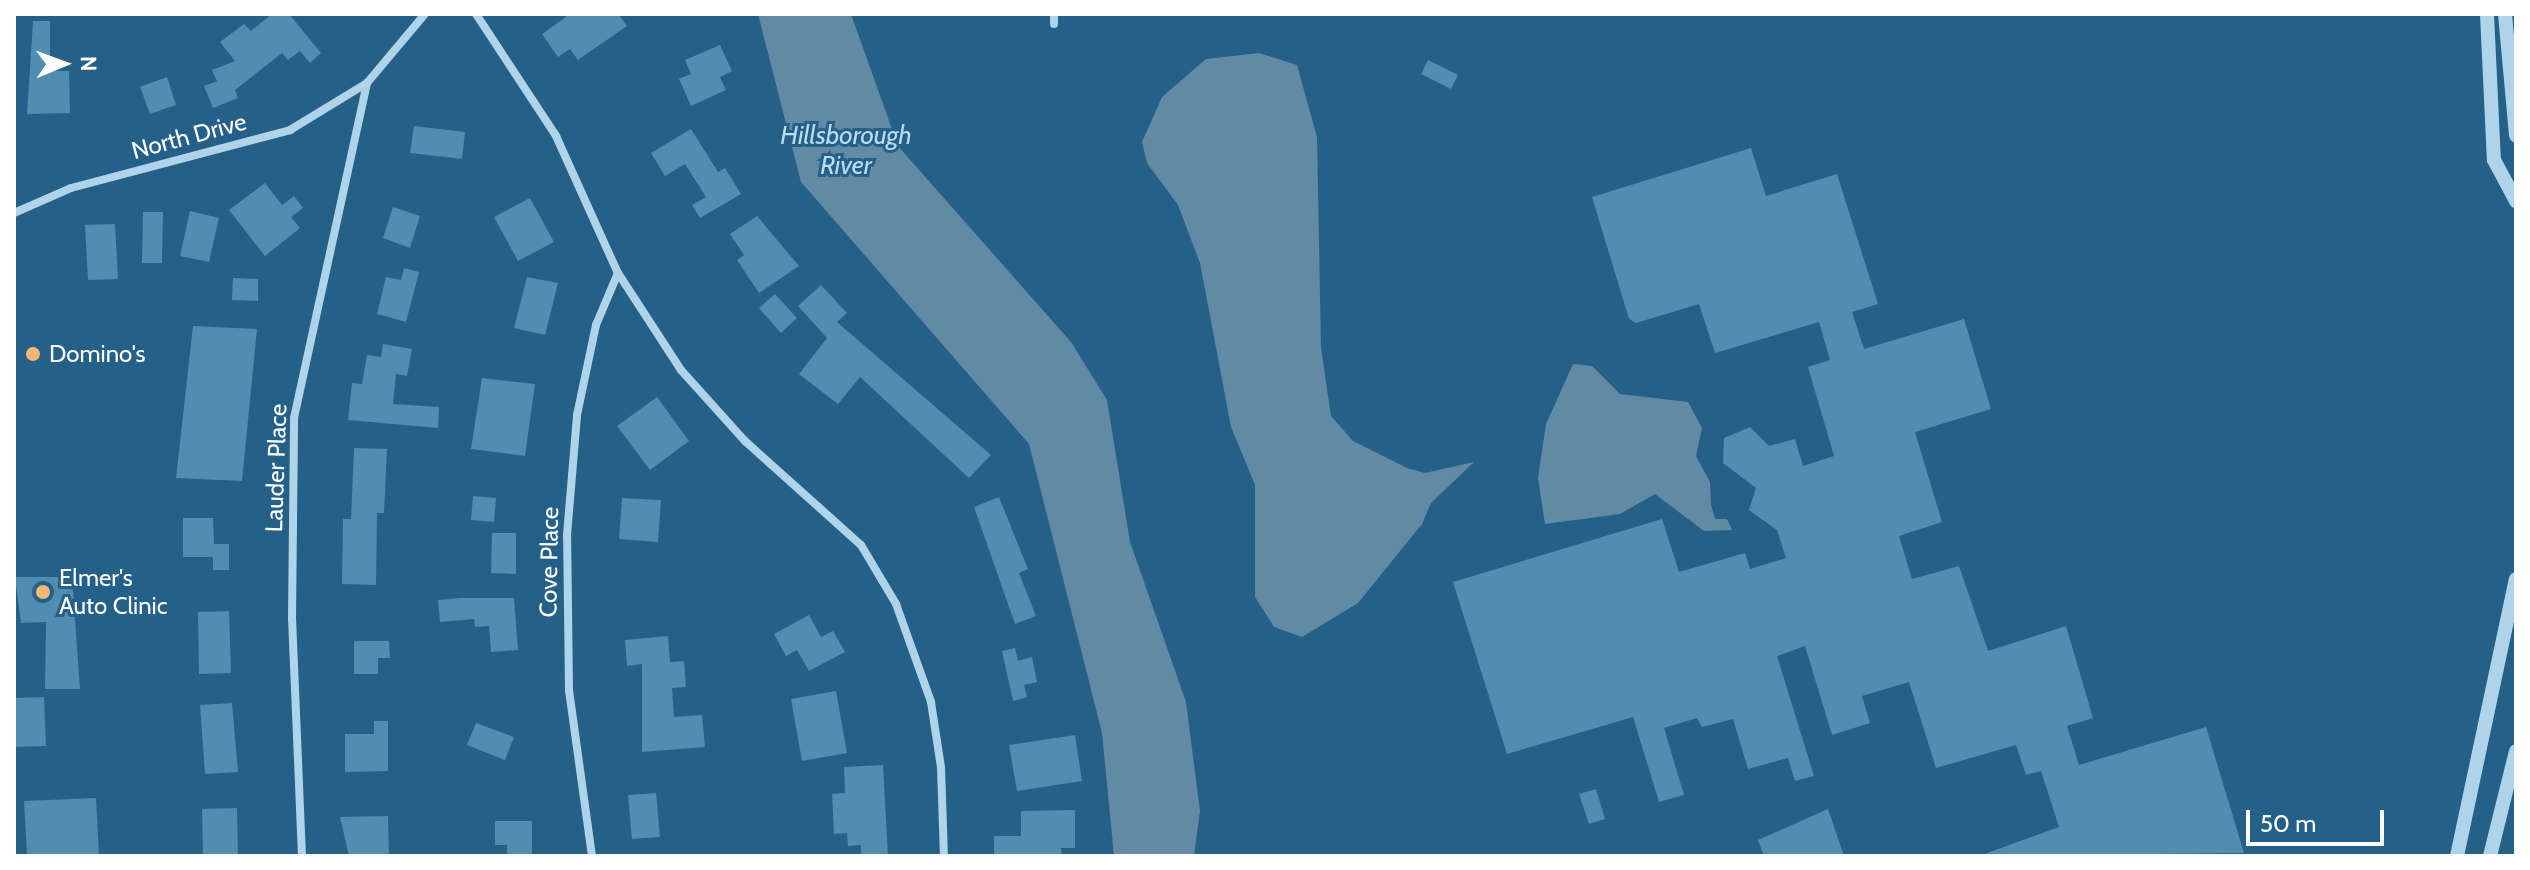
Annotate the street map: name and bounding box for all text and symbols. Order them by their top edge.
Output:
north arrow [24,24,104,104]
text: N [75,56,102,72]
street label: North Drive [128,107,250,165]
water label: Hillsborough River [780,120,912,182]
place label: Domino's [49,340,146,368]
marker: Domino's [24,345,42,363]
street label: Lauder Place [259,403,293,533]
street label: Cove Place [534,506,564,618]
place label: Elmer's Auto Clinic [59,564,168,620]
marker: Elmer's Auto Clinic [34,583,52,601]
scale bar [2250,794,2388,844]
text: 50 m [2260,809,2316,838]

